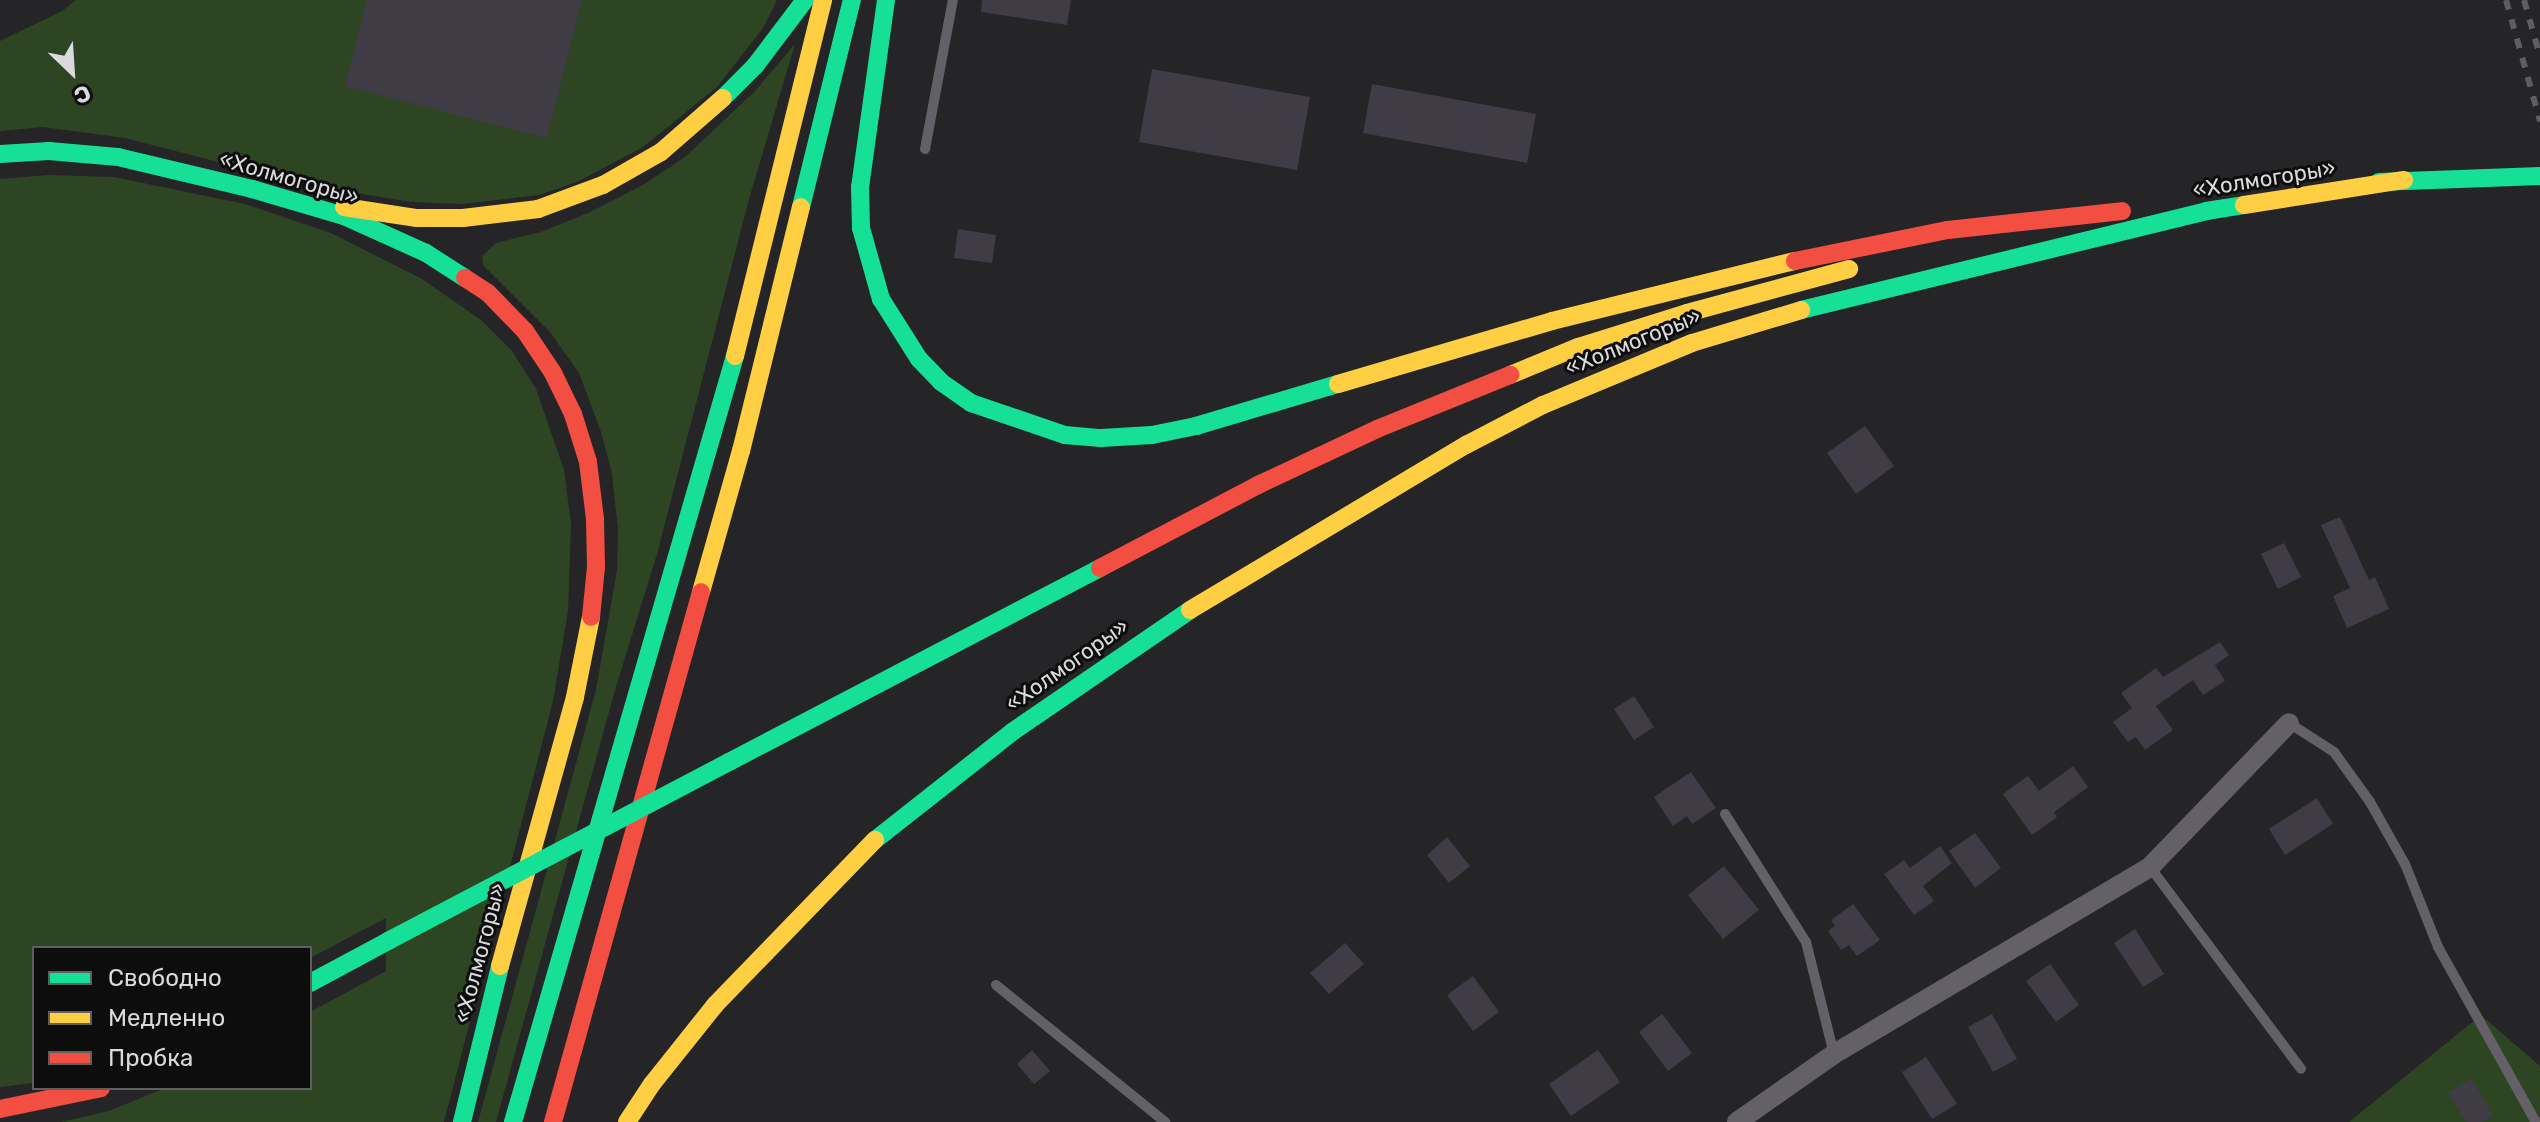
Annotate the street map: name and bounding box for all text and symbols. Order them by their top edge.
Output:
north arrow [32,32,112,112]
text: С [70,79,95,110]
street label: «Холмогоры» [216,145,362,211]
street label: «Холмогоры» [2191,155,2337,203]
street label: «Холмогоры» [1561,303,1705,381]
street label: «Холмогоры» [1000,613,1134,717]
street label: «Холмогоры» [449,880,511,1026]
legend [32,946,312,1090]
text: Свободно [108,964,222,992]
text: Медленно [108,1004,225,1032]
text: Пробка [108,1044,193,1072]

